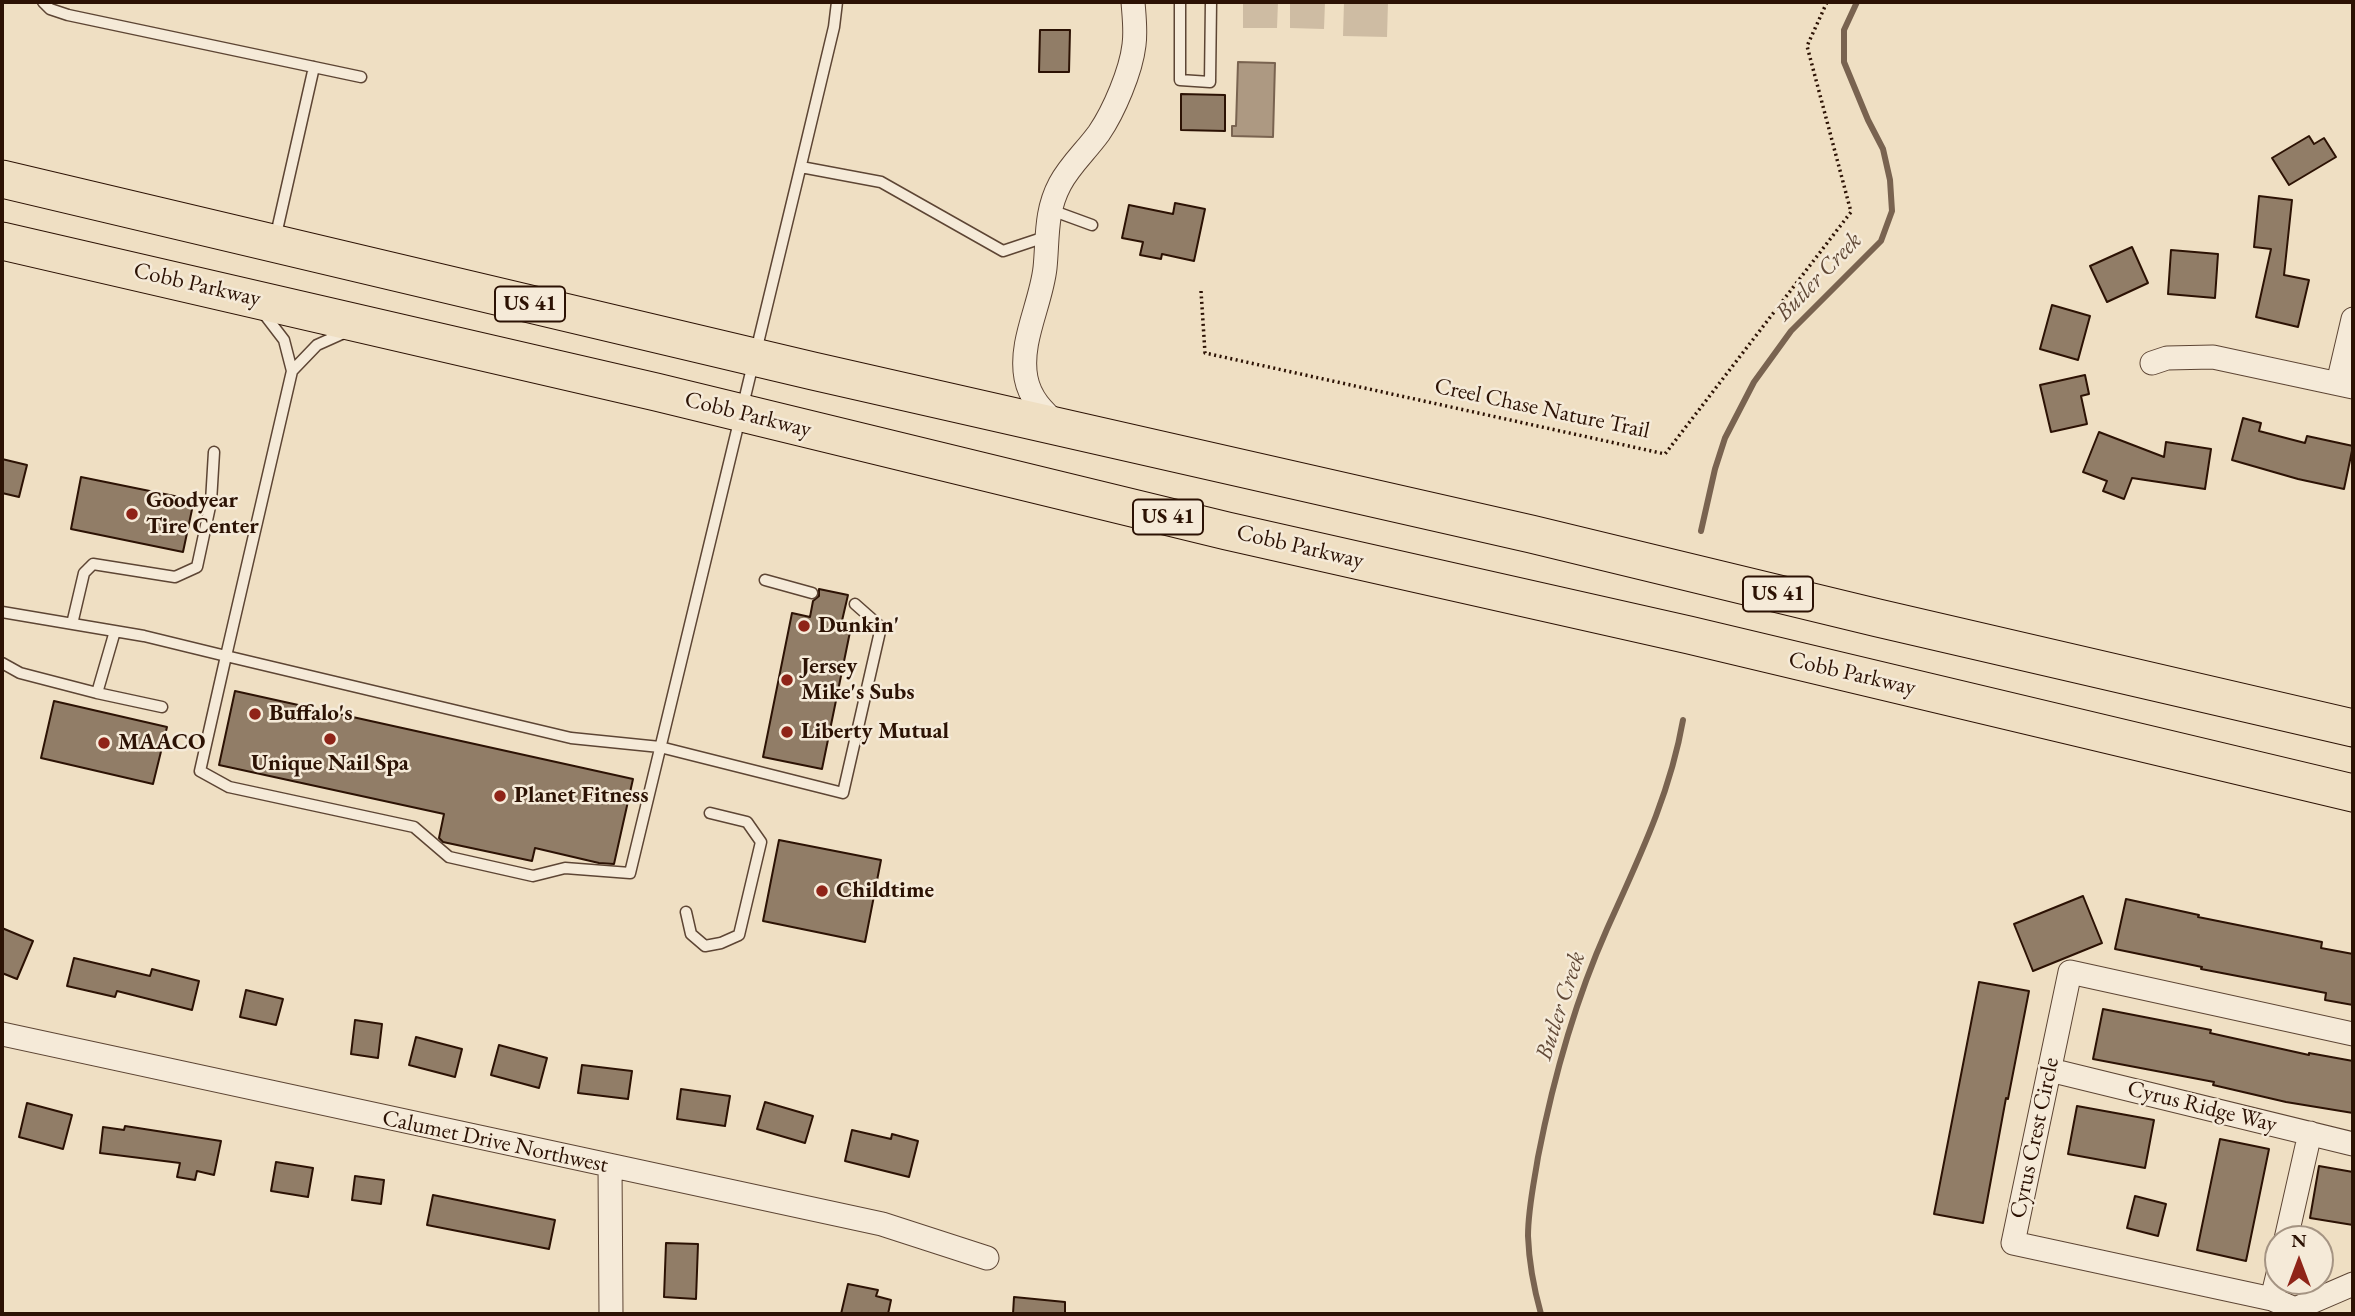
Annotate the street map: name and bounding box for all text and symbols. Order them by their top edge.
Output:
water label: Butler Creek [1770,227,1868,327]
street label: Cobb Parkway [131,257,263,313]
road number: US 41 [495,286,565,322]
street label: Creel Chase Nature Trail [1432,373,1652,445]
street label: Cobb Parkway [682,386,814,444]
place label: Goodyear Tire Center [146,487,259,541]
road number: US 41 [1133,500,1203,534]
marker: Goodyear Tire Center [124,506,140,522]
street label: Cobb Parkway [1234,519,1366,575]
road number: US 41 [1743,576,1813,612]
place label: Dunkin' [818,612,899,640]
marker: Dunkin' [796,618,812,634]
street label: Cobb Parkway [1786,646,1918,702]
place label: Jersey Mike's Subs [801,653,915,707]
marker: Jersey Mike's Subs [779,672,795,688]
place label: Buffalo's [269,700,353,728]
marker: Buffalo's [247,706,263,722]
place label: Liberty Mutual [801,718,949,746]
marker: Liberty Mutual [779,724,795,740]
place label: MAACO [118,729,205,757]
marker: Unique Nail Spa [322,731,338,747]
marker: MAACO [96,735,112,751]
place label: Unique Nail Spa [251,750,409,778]
place label: Planet Fitness [514,782,648,810]
marker: Planet Fitness [492,788,508,804]
place label: Childtime [836,877,934,905]
marker: Childtime [814,883,830,899]
water label: Butler Creek [1530,948,1592,1064]
street label: Cyrus Crest Circle [2004,1055,2066,1221]
street label: Cyrus Ridge Way [2124,1075,2280,1139]
street label: Calumet Drive Northwest [380,1105,610,1179]
north arrow [2264,1225,2334,1295]
text: N [2291,1228,2307,1253]

